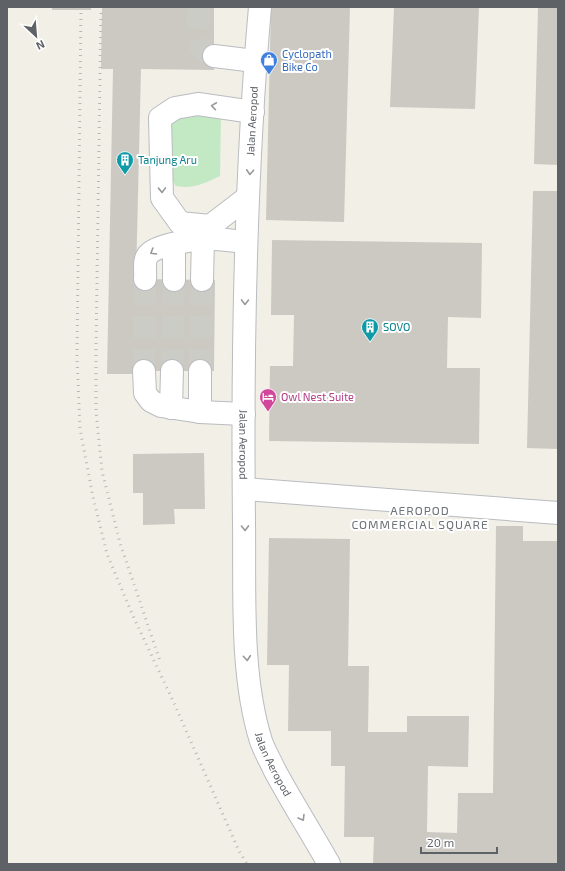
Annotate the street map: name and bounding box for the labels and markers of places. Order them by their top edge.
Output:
place label: Cyclopath Bike Co [282,47,332,73]
shop icon: Cyclopath Bike Co [259,50,279,75]
building icon: Tanjung Aru [115,150,135,175]
place label: Tanjung Aru [138,153,197,167]
building icon: SOVO [360,317,380,342]
place label: SOVO [383,320,410,333]
hotel icon: Owl Nest Suite [258,387,278,412]
place label: Owl Nest Suite [281,390,354,403]

